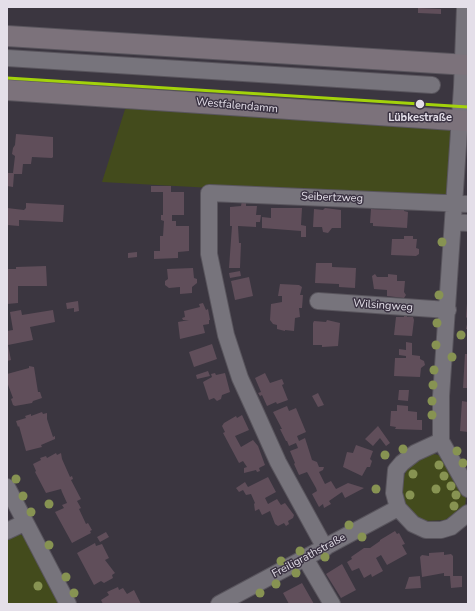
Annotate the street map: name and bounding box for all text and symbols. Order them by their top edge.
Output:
street label: Westfalendamm [195,96,279,116]
marker: Lübkestraße [414,98,426,110]
place label: Lübkestraße [388,111,452,125]
street label: Seibertzweg [301,190,363,206]
street label: Wilsingweg [353,297,413,315]
street label: Freiligrathstraße [270,531,348,581]

